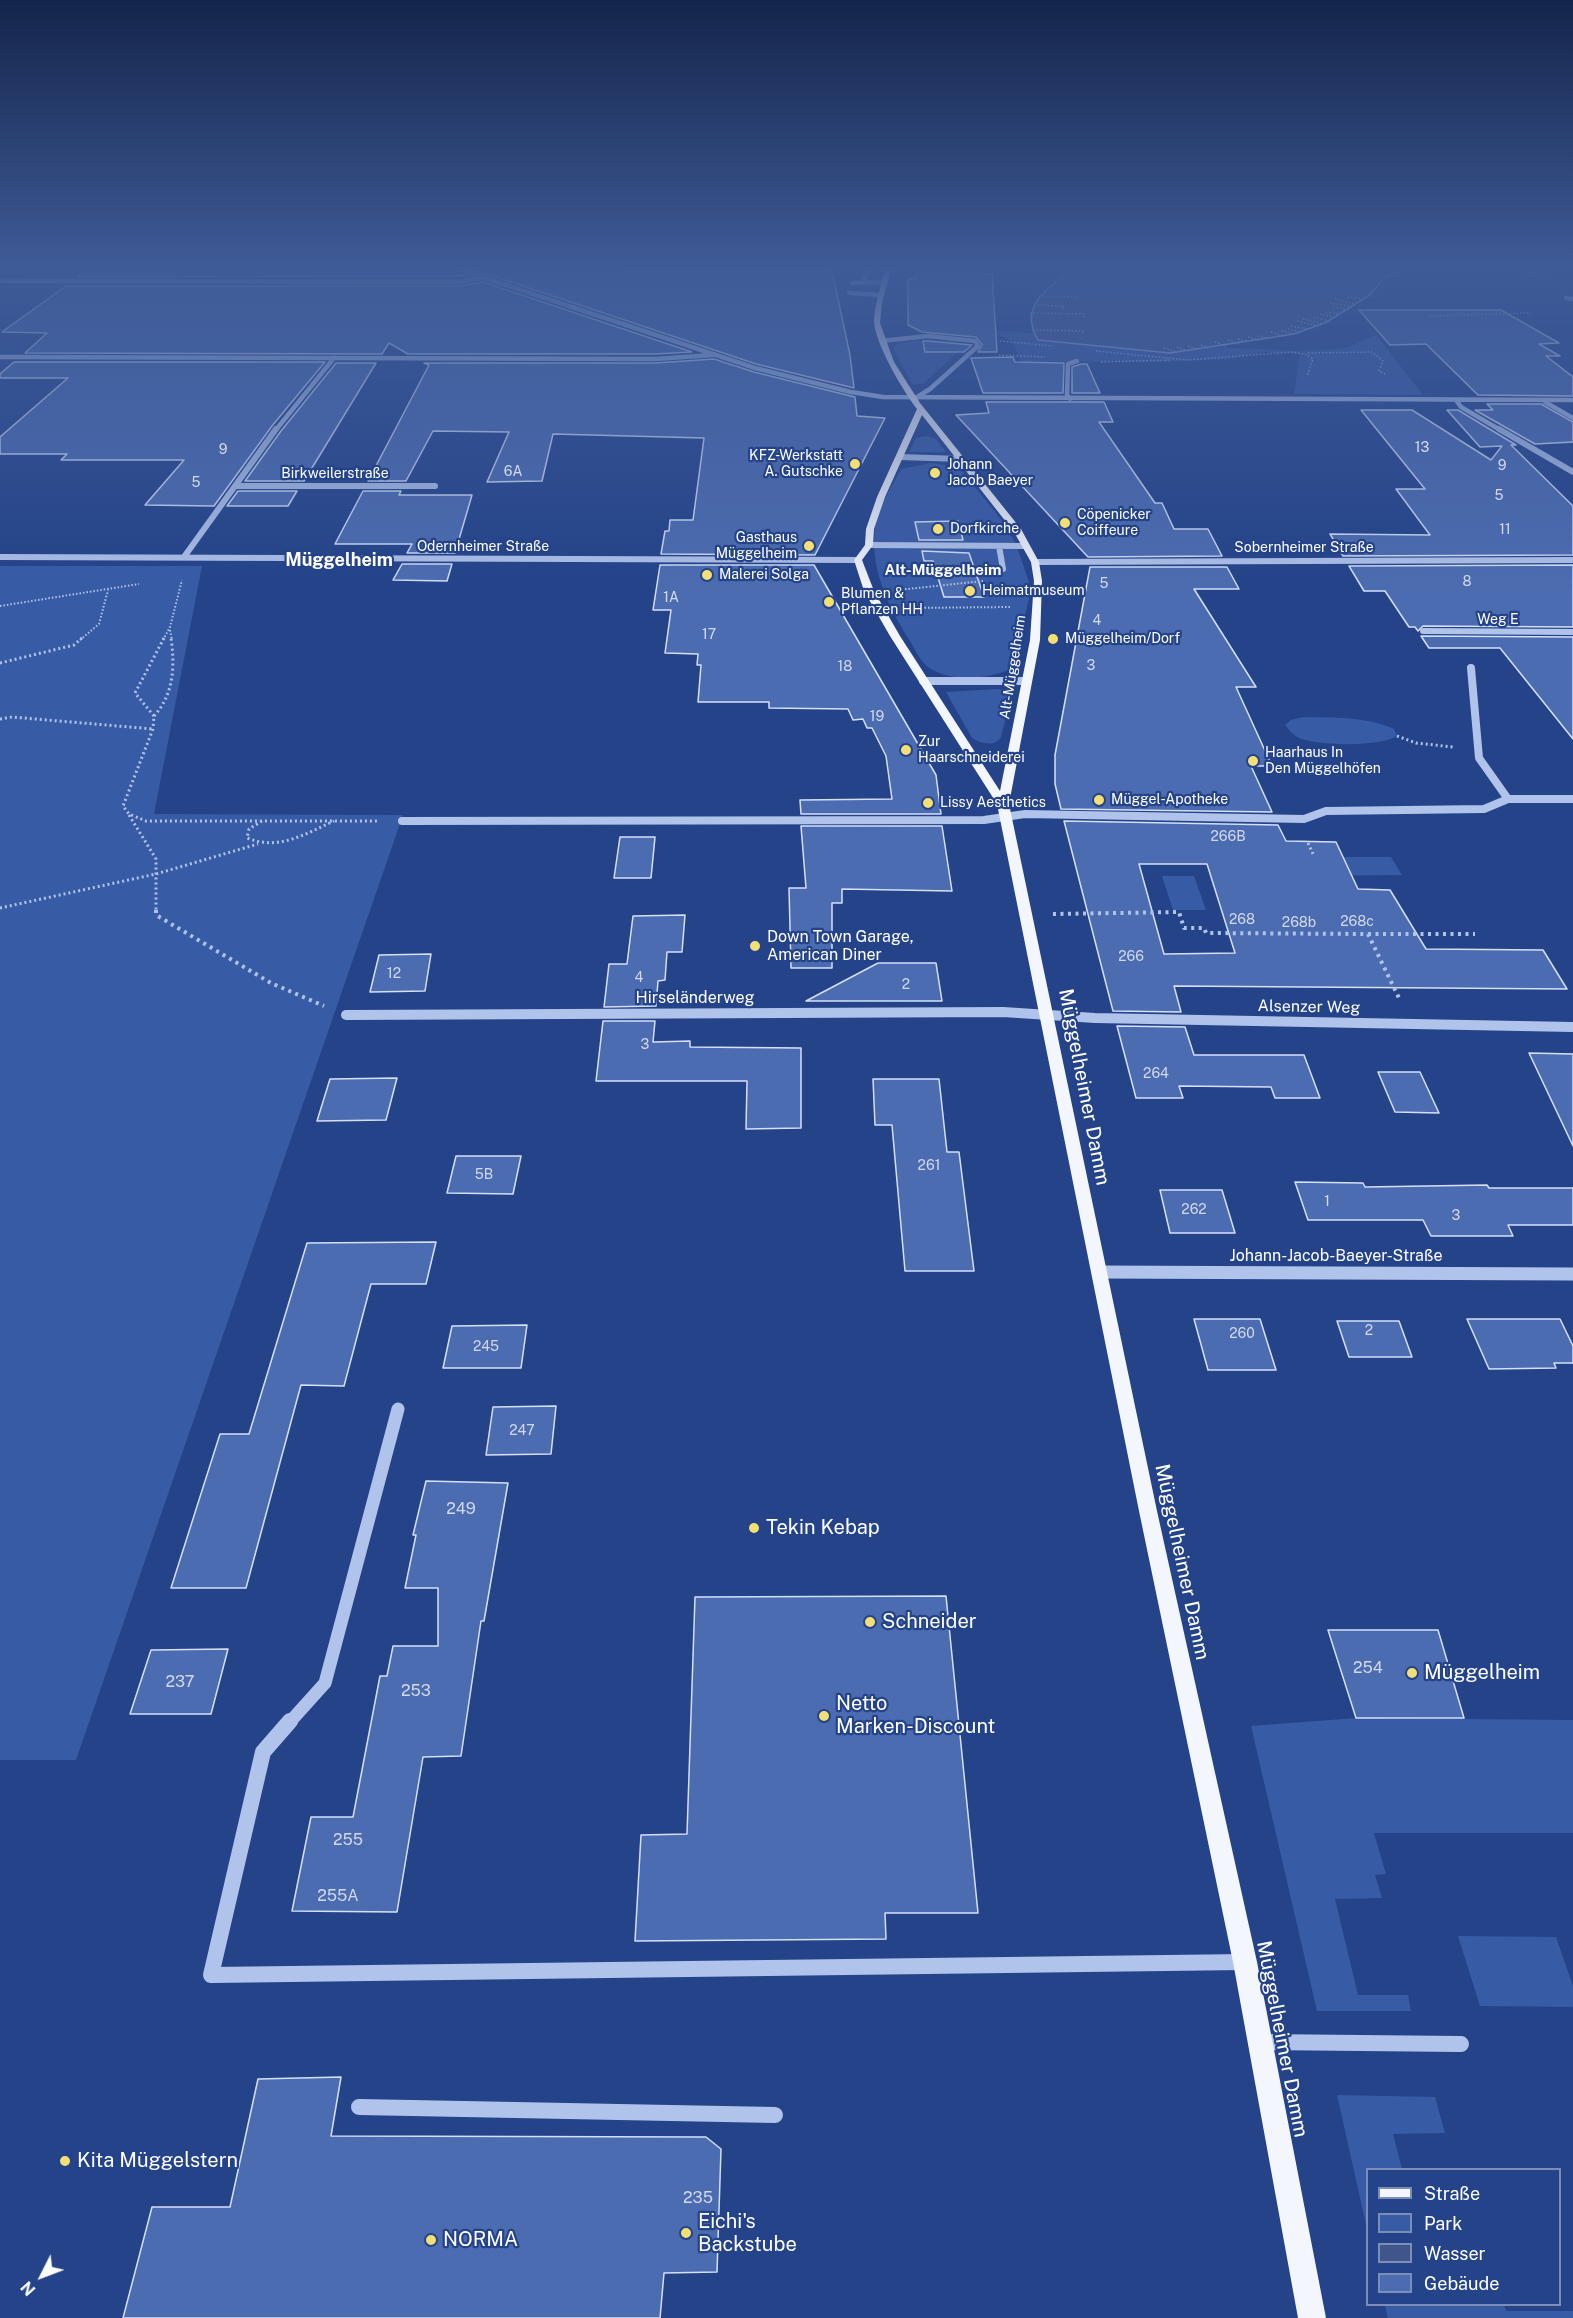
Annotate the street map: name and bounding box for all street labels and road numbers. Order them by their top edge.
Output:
street label: Birkweilerstraße [281,466,389,482]
street label: Odernheimer Straße [417,539,549,555]
street label: Sobernheimer Straße [1234,540,1374,556]
street label: Weg E [1477,612,1519,628]
street label: Alt-Müggelheim [996,614,1030,720]
street label: Müggelheimer Damm [1053,987,1115,1187]
street label: Hirseländerweg [636,988,754,1008]
street label: Alsenzer Weg [1258,997,1360,1017]
street label: Johann-Jacob-Baeyer-Straße [1230,1246,1442,1266]
street label: Müggelheimer Damm [1150,1462,1214,1662]
street label: Müggelheimer Damm [1251,1939,1313,2139]

